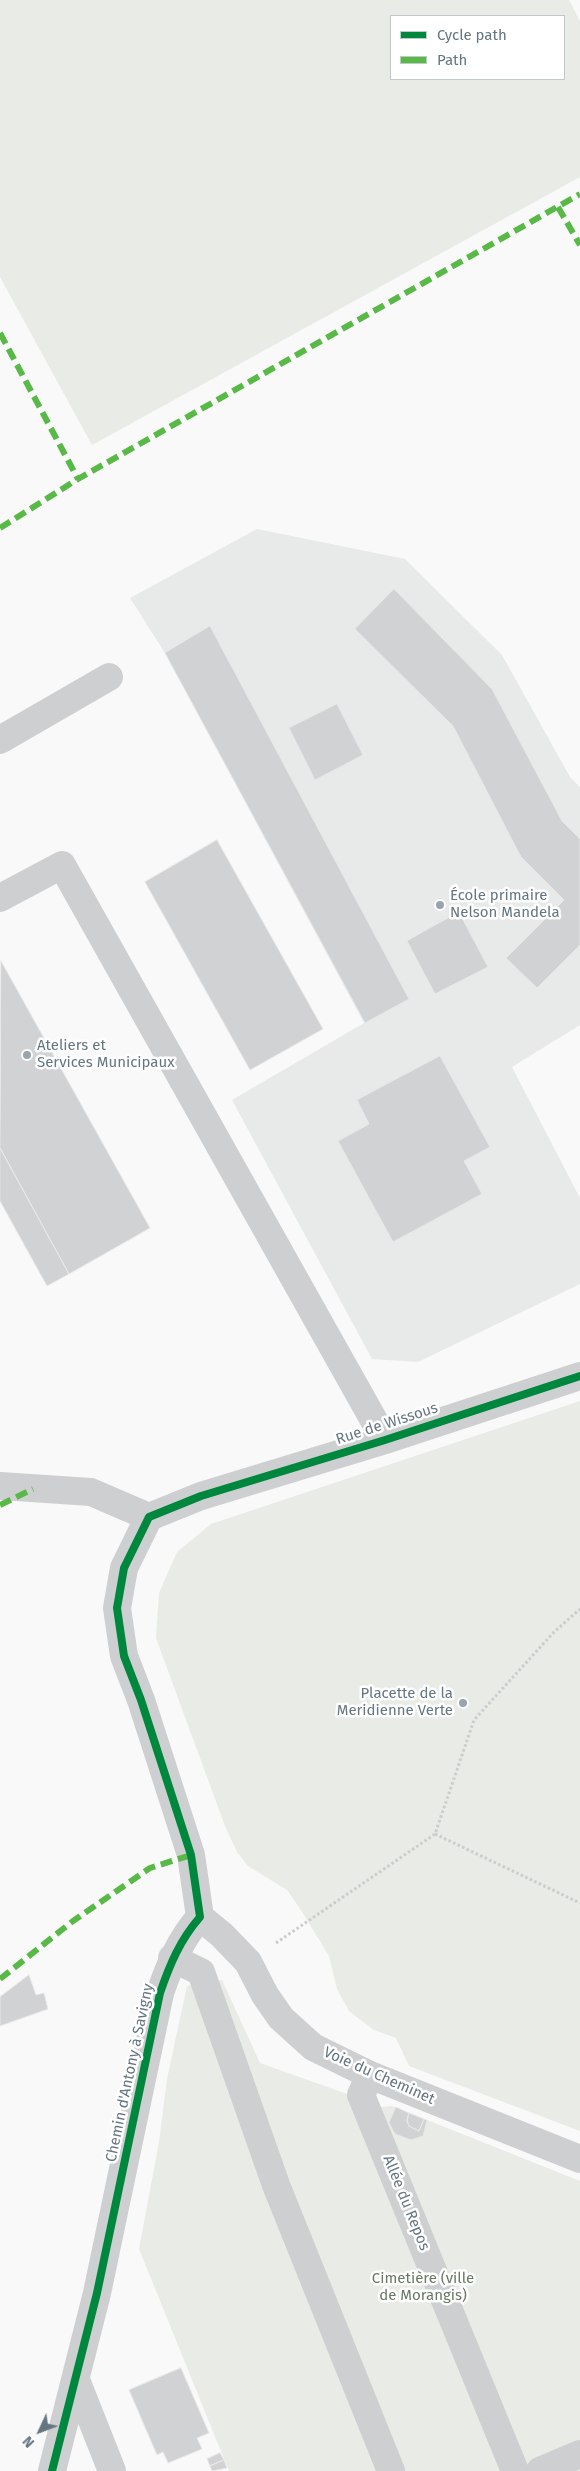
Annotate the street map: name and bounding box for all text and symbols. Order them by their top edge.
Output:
legend [390,15,565,80]
text: Cycle path [437,26,507,44]
text: Path [437,51,467,69]
place label: École primaire Nelson Mandela [450,887,560,922]
marker: École primaire Nelson Mandela [434,899,446,911]
place label: Ateliers et Services Municipaux [37,1037,175,1072]
marker: Ateliers et Services Municipaux [21,1049,33,1061]
street label: Rue de Wissous [334,1399,440,1449]
place label: Placette de la Meridienne Verte [337,1685,453,1720]
marker: Placette de la Meridienne Verte [457,1697,469,1709]
street label: Chemin d'Antony à Savigny [102,1982,158,2164]
street label: Voie du Cheminet [321,2043,437,2109]
street label: Allée du Repos [379,2153,433,2253]
park label: Cimetière (ville de Morangis) [372,2270,474,2305]
north arrow [15,2406,65,2456]
text: N [19,2432,38,2451]

